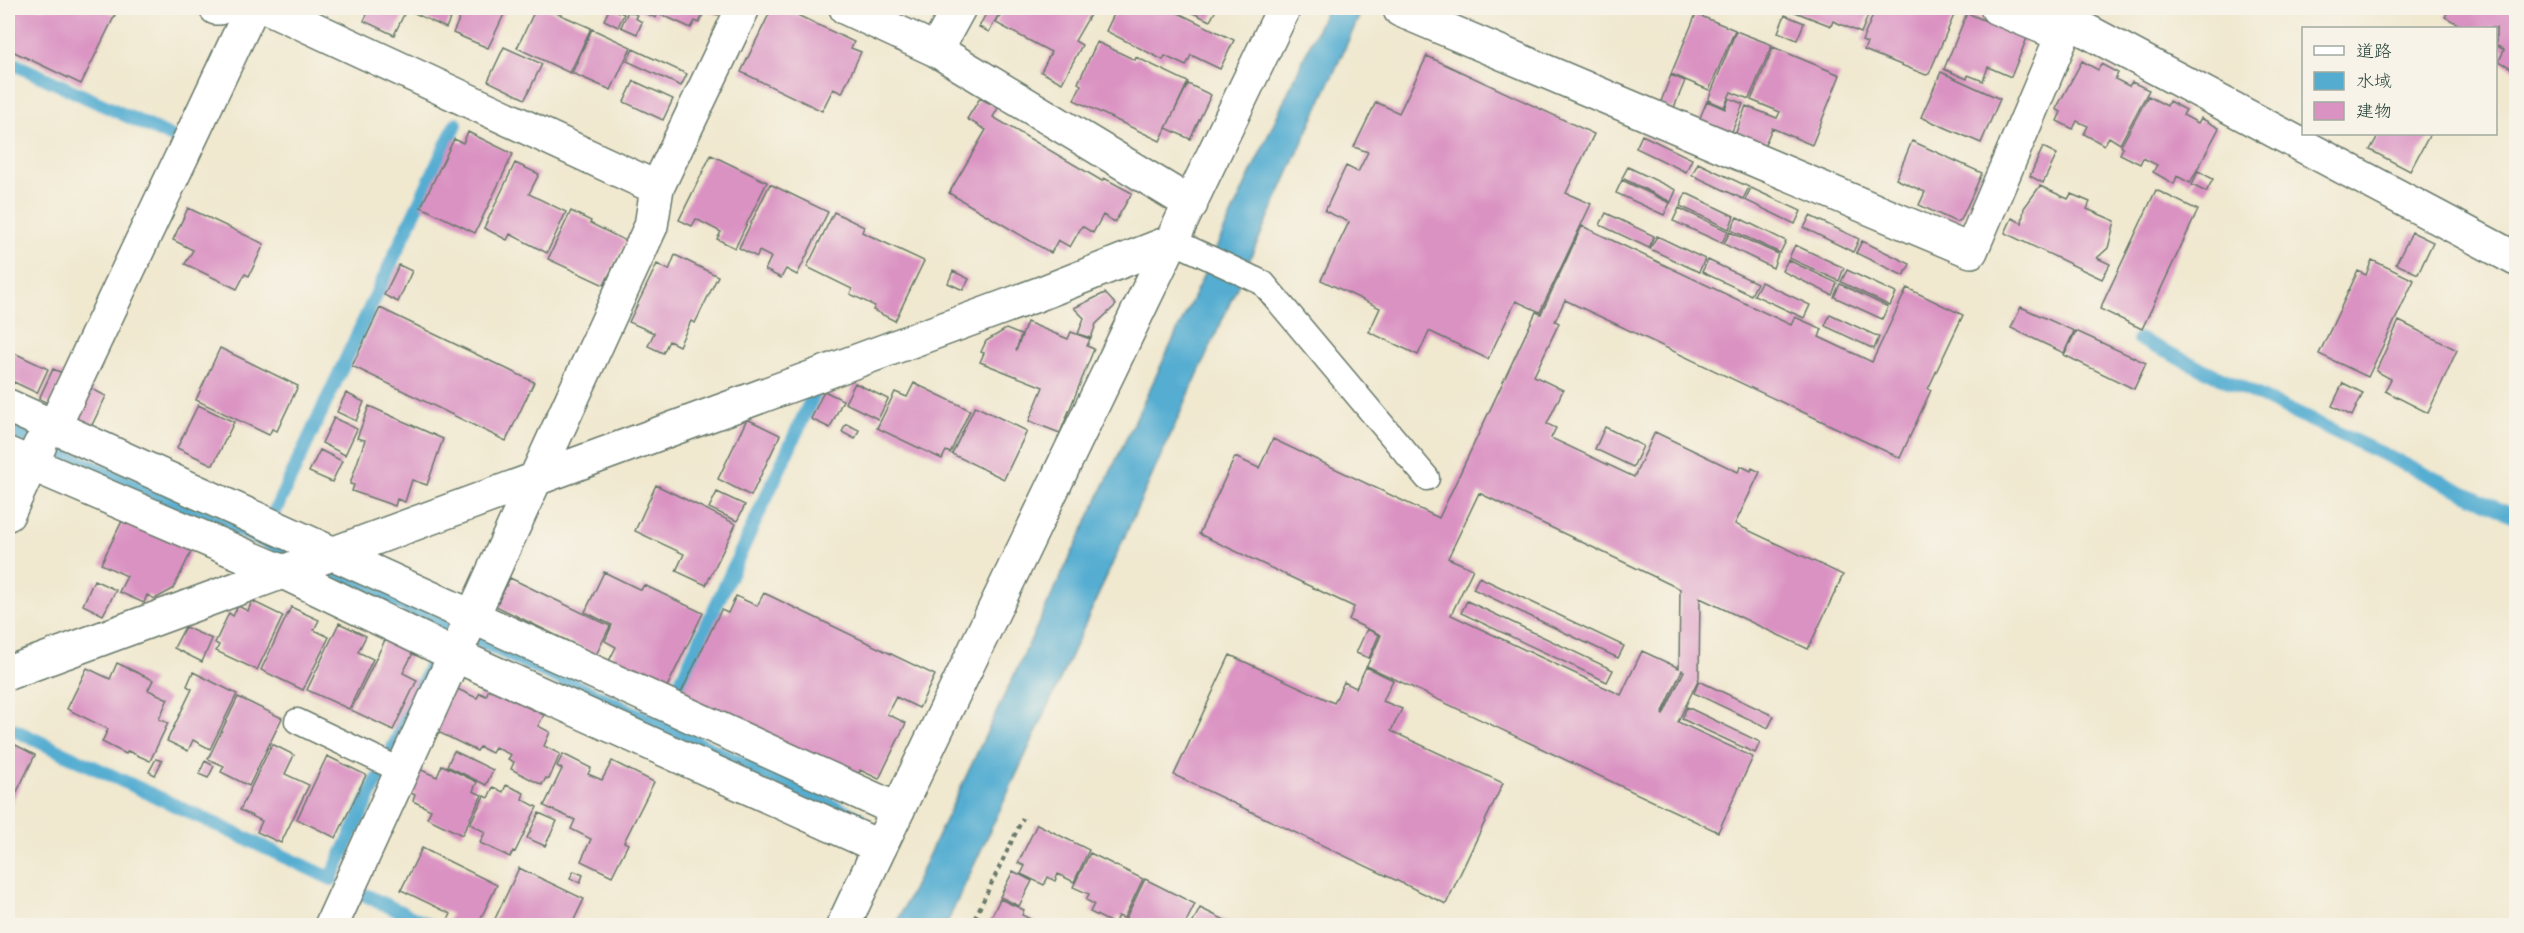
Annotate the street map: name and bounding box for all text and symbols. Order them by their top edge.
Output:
legend [2302,27,2497,135]
text: 道路 [2356,38,2392,62]
text: 水域 [2356,68,2392,92]
text: 建物 [2356,98,2392,122]

